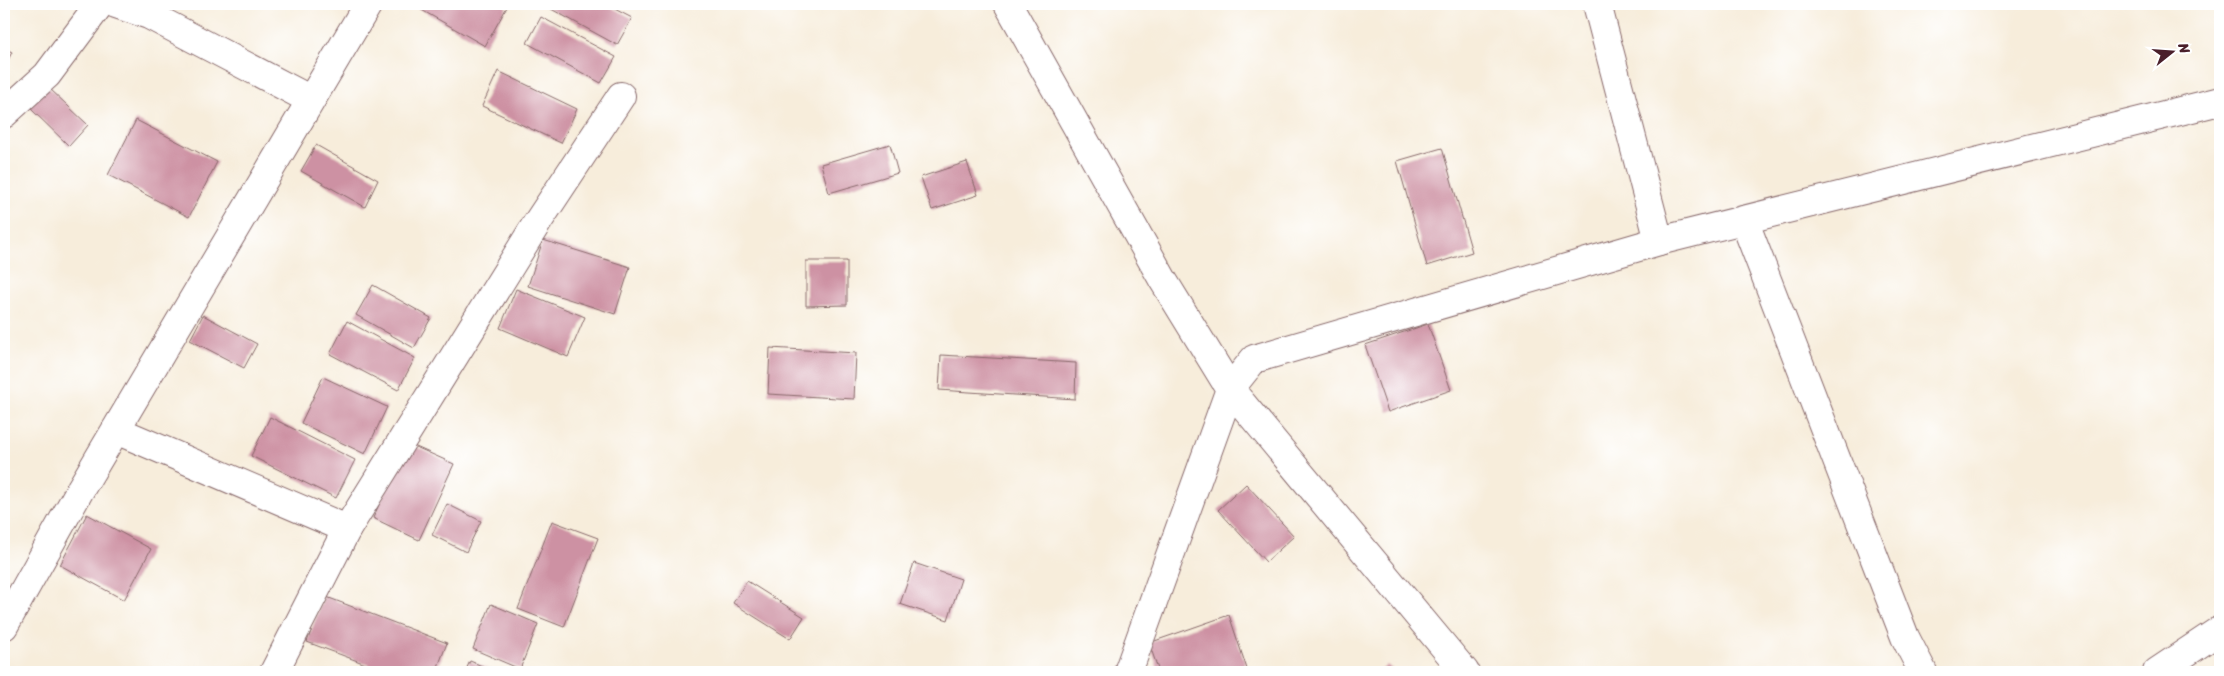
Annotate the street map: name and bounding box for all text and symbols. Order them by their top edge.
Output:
north arrow [2146,28,2196,78]
text: N [2170,39,2197,57]

